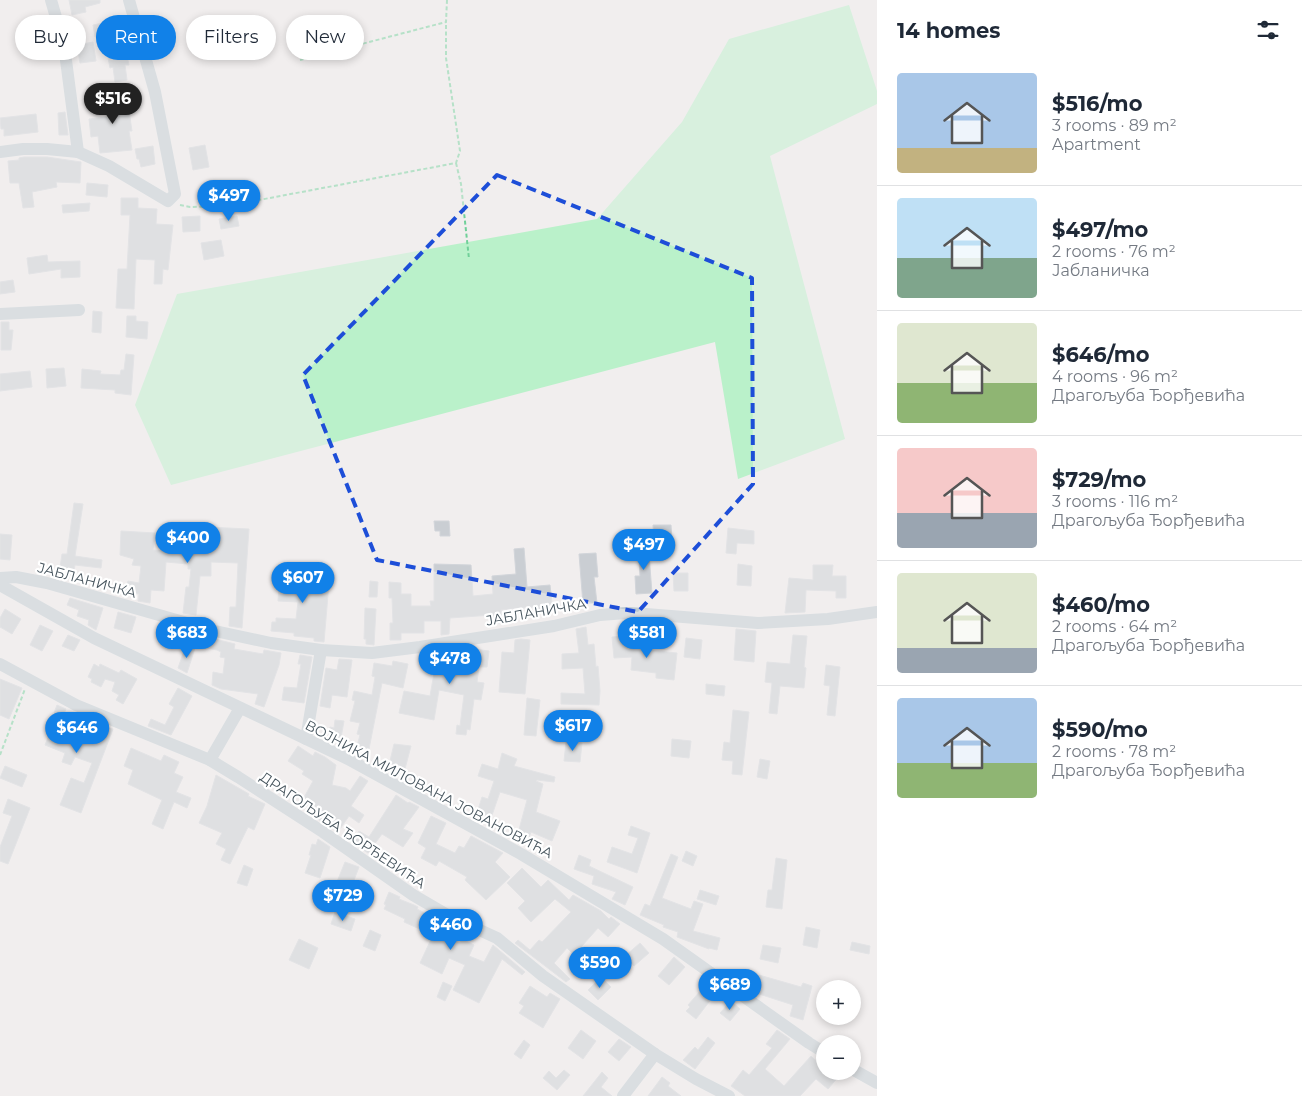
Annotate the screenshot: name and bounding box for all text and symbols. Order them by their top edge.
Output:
chip: Buy [15,15,86,60]
chip: Rent [96,15,176,60]
chip: Filters [186,15,276,60]
chip: New [286,15,364,60]
icon: filters [1254,16,1282,44]
text: 14 homes [897,18,1001,43]
pin: $516 [83,82,143,125]
text: $516 [95,89,131,108]
text: $516/mo [1052,91,1142,116]
icon: home [937,93,997,153]
text: 3 rooms · 89 m² [1052,116,1177,135]
text: Apartment [1052,135,1141,154]
pin: $497 [199,180,259,222]
text: $497 [208,186,250,205]
text: $497/mo [1052,217,1148,242]
icon: home [937,218,997,278]
text: 2 rooms · 76 m² [1052,242,1176,261]
text: Јабланичка [1052,261,1150,280]
text: $646/mo [1052,342,1150,367]
icon: home [937,343,997,403]
text: 4 rooms · 96 m² [1052,367,1178,386]
text: Драгољуба Ђорђевића [1052,386,1245,405]
text: $729/mo [1052,467,1146,492]
icon: home [937,468,997,528]
text: 3 rooms · 116 m² [1052,492,1178,511]
text: Драгољуба Ђорђевића [1052,511,1245,530]
pin: $400 [158,522,218,564]
text: $400 [166,528,210,547]
pin: $497 [614,528,674,571]
text: $497 [623,535,665,554]
street label: ЈАБЛАНИЧКА [36,558,139,602]
pin: $607 [273,562,333,604]
text: $607 [282,568,324,587]
text: $460/mo [1052,592,1150,617]
icon: home [937,593,997,653]
street label: ЈАБЛАНИЧКА [484,594,588,630]
pin: $683 [157,616,217,659]
pin: $581 [617,616,677,659]
text: 2 rooms · 64 m² [1052,617,1177,636]
text: $683 [167,623,207,642]
text: $581 [629,623,665,642]
text: Драгољуба Ђорђевића [1052,636,1245,655]
pin: $478 [420,642,480,685]
text: $478 [430,649,470,668]
pin: $617 [543,710,603,752]
pin: $646 [47,712,107,754]
street label: ВОЈНИКА МИЛОВАНА ЈОВАНОВИЋА [302,716,556,862]
text: $617 [555,716,591,735]
text: $590/mo [1052,717,1148,742]
text: $646 [56,718,98,737]
icon: home [937,718,997,778]
text: 2 rooms · 78 m² [1052,742,1176,761]
text: Драгољуба Ђорђевића [1052,761,1245,780]
street label: ДРАГОЉУБА ЂОРЂЕВИЋА [257,768,430,893]
pin: $729 [313,880,373,922]
text: $729 [323,886,363,905]
pin: $460 [421,908,481,951]
text: $460 [430,915,472,934]
pin: $590 [570,946,630,989]
text: $590 [580,953,620,972]
pin: $689 [700,968,760,1011]
text: $689 [709,975,751,994]
map controls [816,980,861,1080]
button: + [816,980,861,1025]
button: − [816,1035,861,1080]

